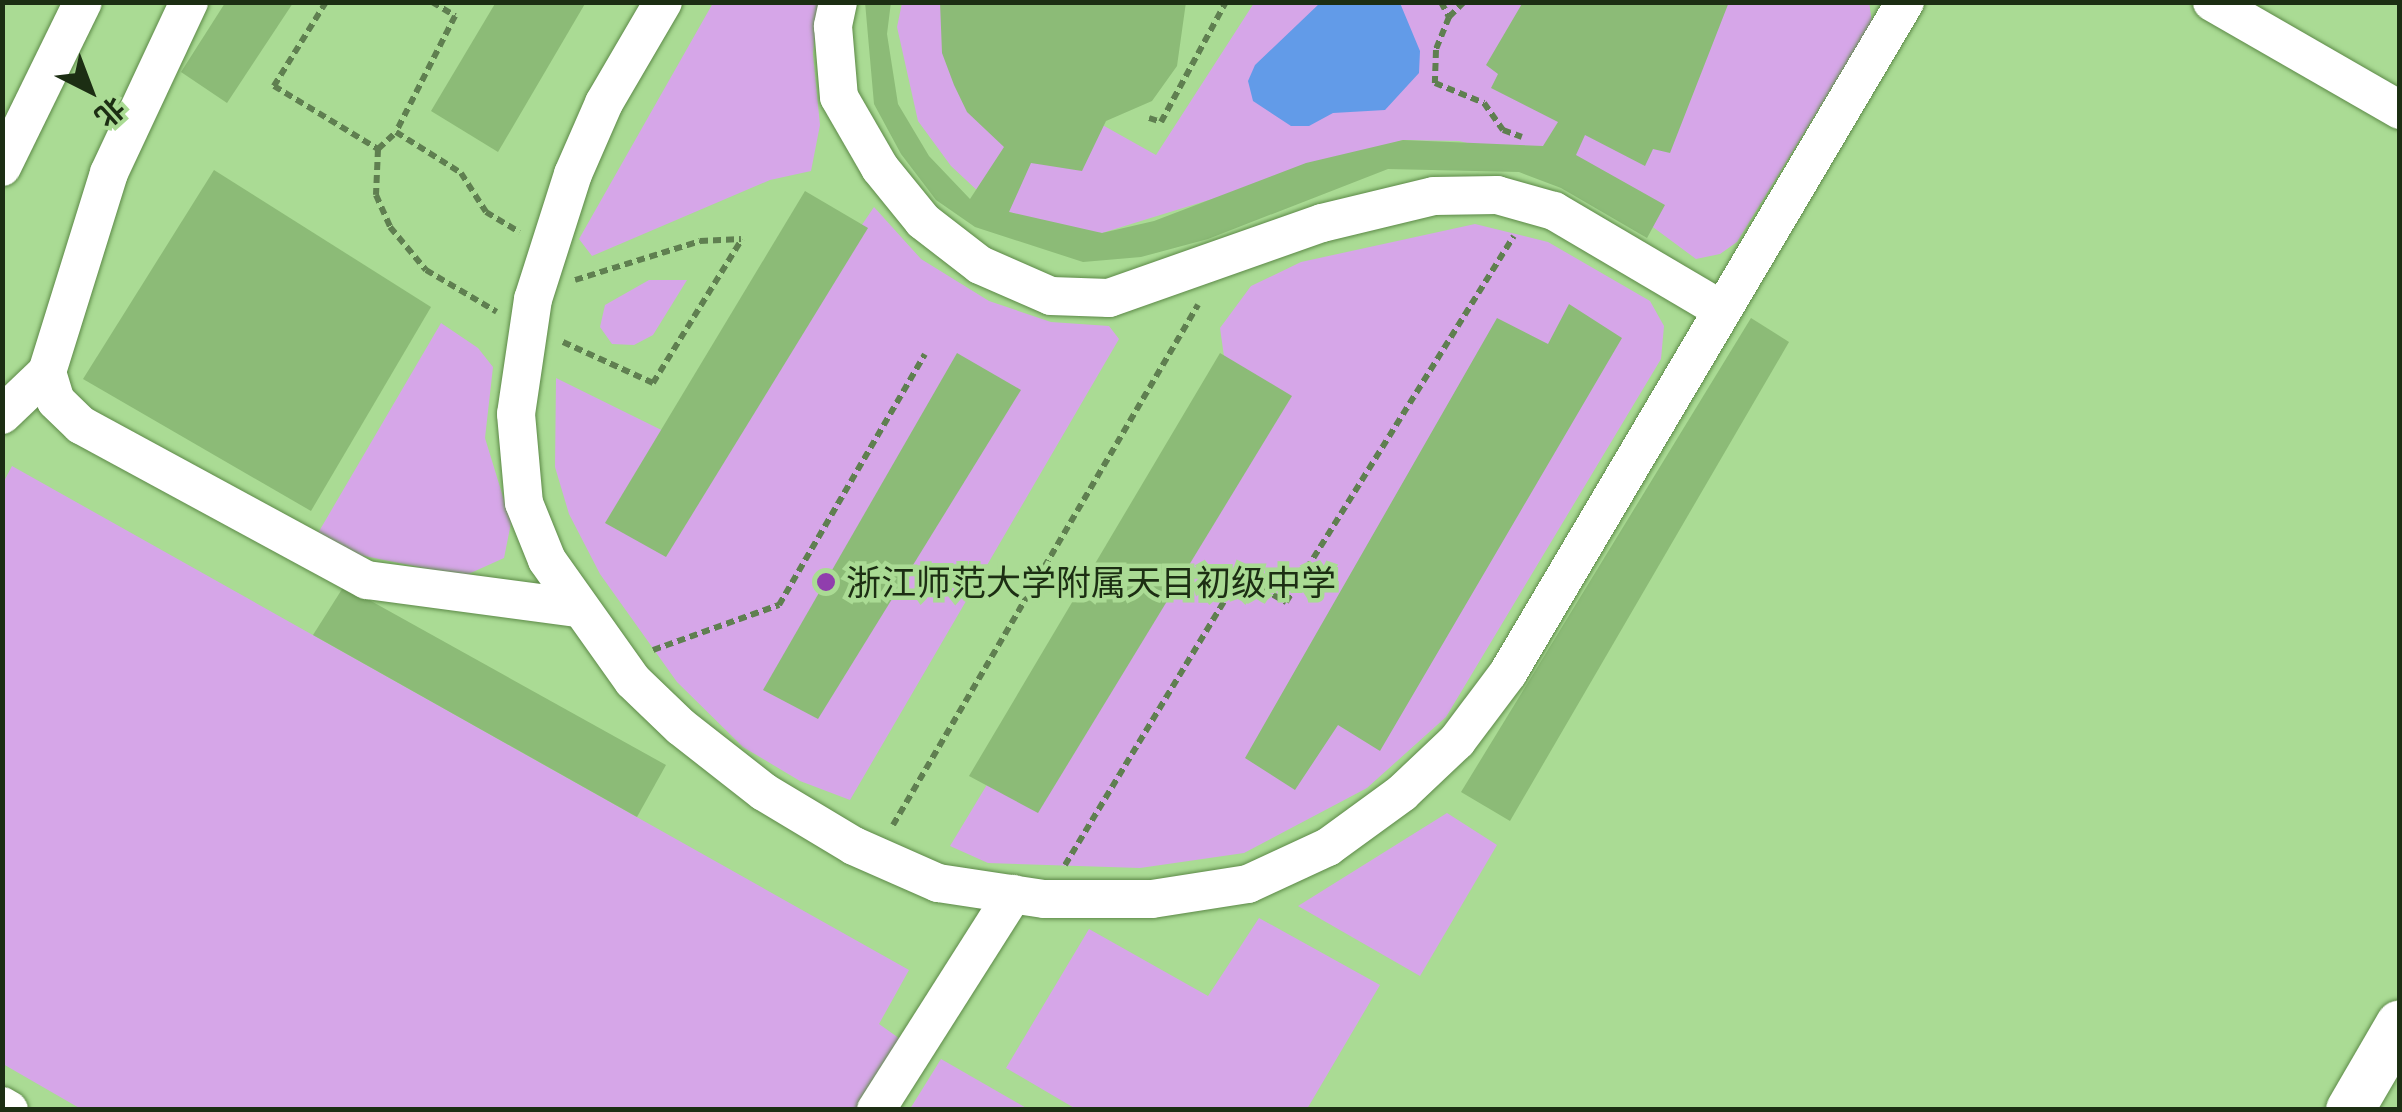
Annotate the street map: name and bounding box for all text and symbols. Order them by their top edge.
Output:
north arrow [40,40,140,140]
text: 北 [88,90,133,136]
place label: 浙江师范大学附属天目初级中学 [846,561,1336,603]
marker: 浙江师范大学附属天目初级中学 [815,571,837,593]

